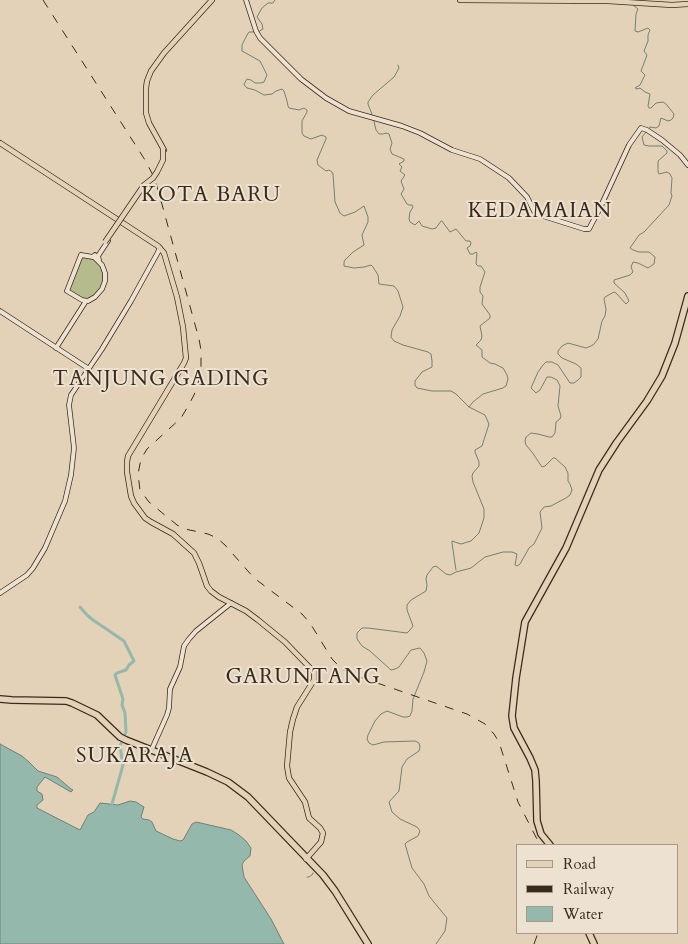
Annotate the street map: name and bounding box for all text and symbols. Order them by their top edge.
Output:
district label: KOTA BARU [140,183,282,209]
district label: KEDAMAIAN [467,199,613,225]
district label: TANJUNG GADING [51,367,271,393]
district label: GARUNTANG [224,665,382,691]
district label: SUKARAJA [75,744,195,770]
legend [516,844,678,934]
text: Road [563,854,596,874]
text: Railway [563,879,614,899]
text: Water [563,904,603,924]

